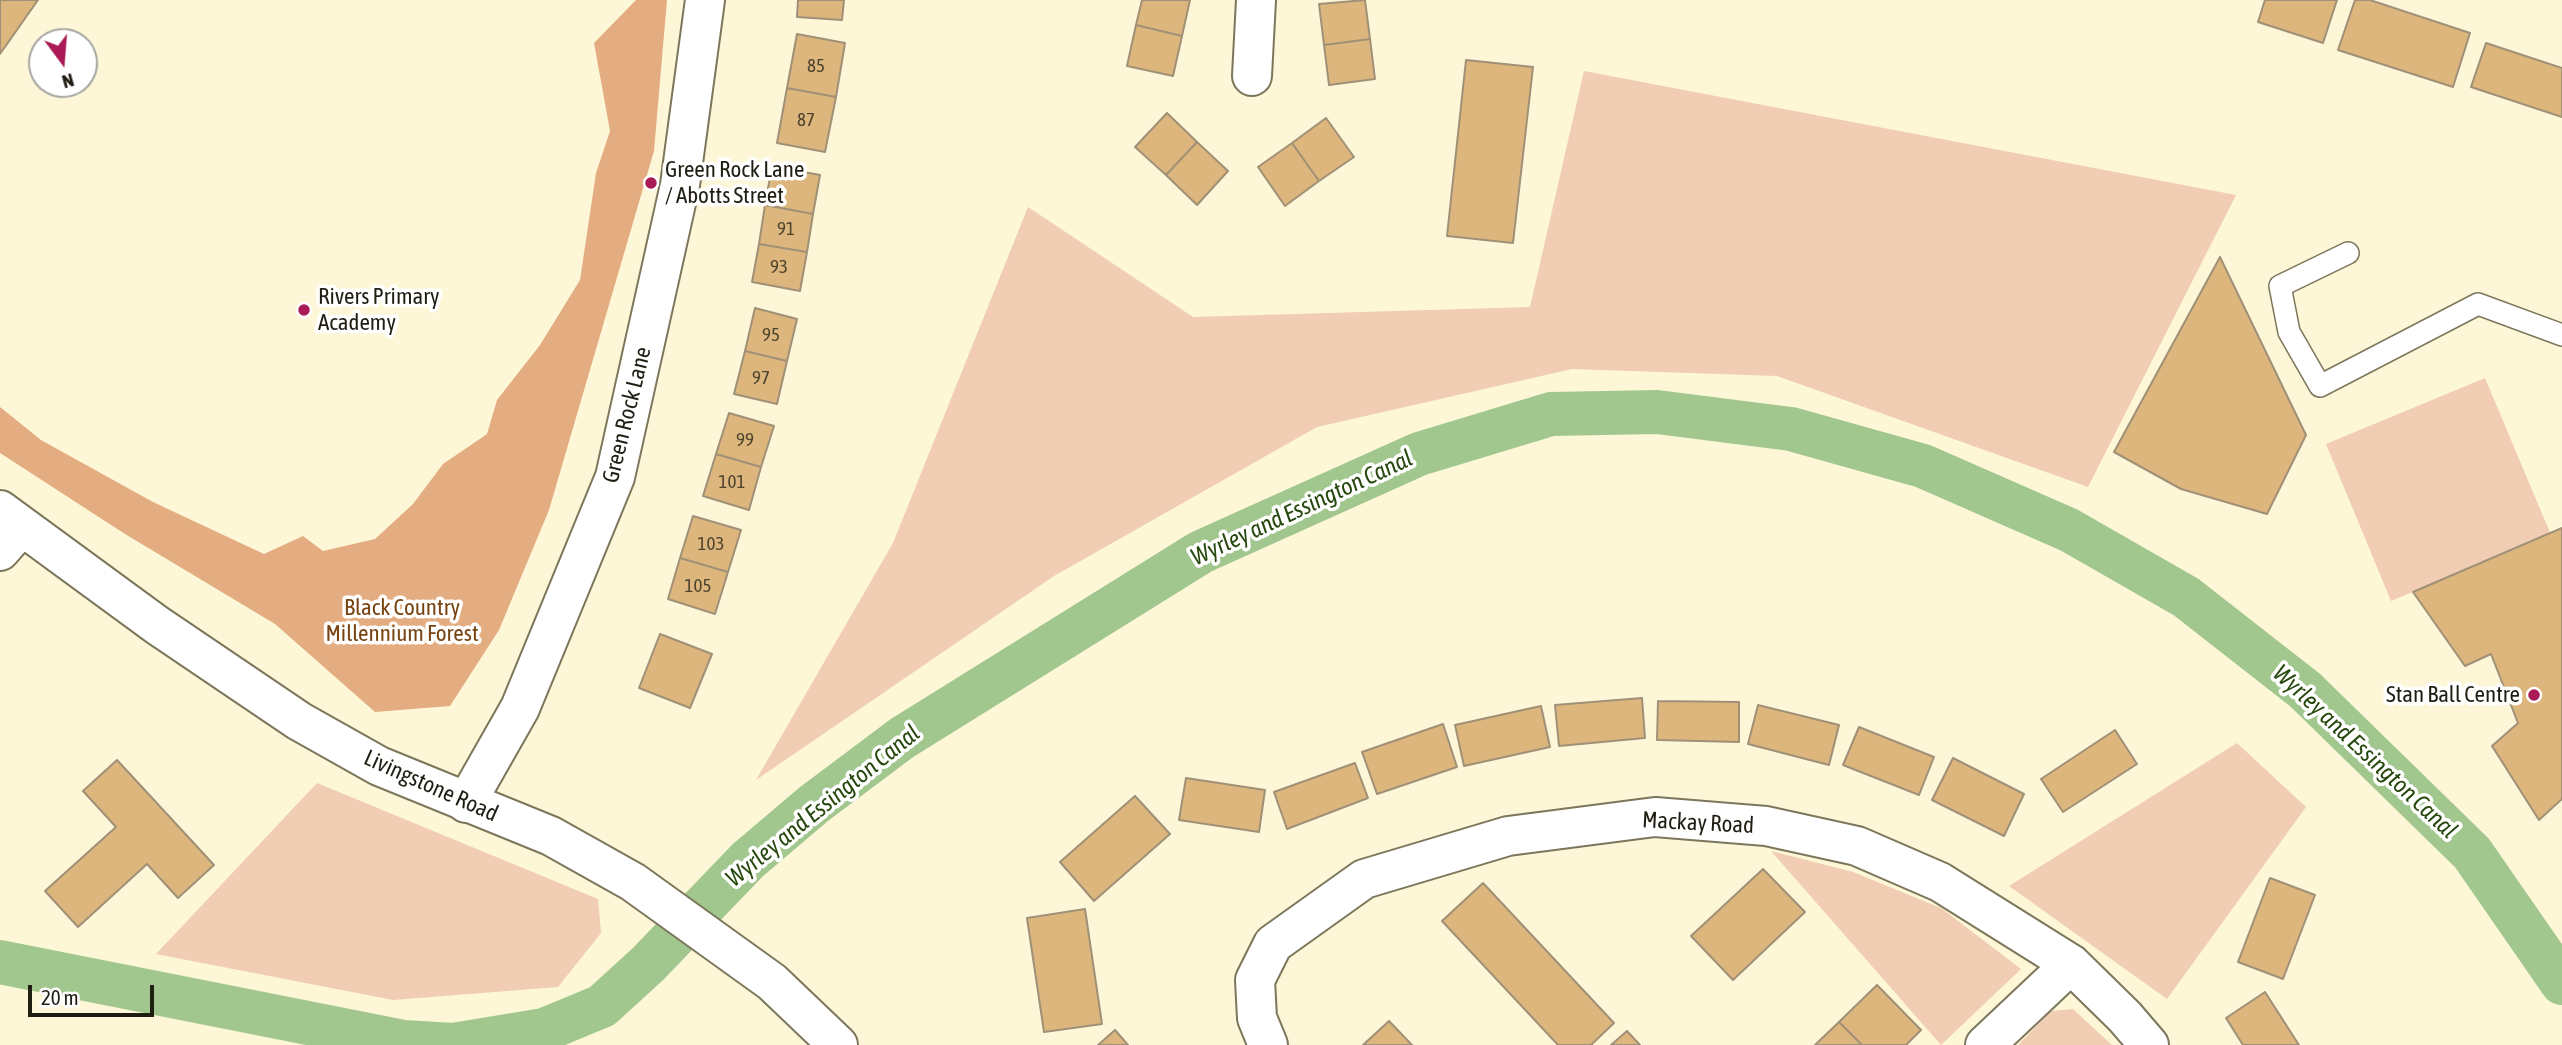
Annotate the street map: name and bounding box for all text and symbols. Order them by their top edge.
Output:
north arrow [28,28,98,98]
house number: 85 [807,55,825,77]
text: N [60,69,77,93]
house number: 87 [797,109,815,131]
place label: Green Rock Lane / Abotts Street [665,156,804,210]
marker: Green Rock Lane / Abotts Street [643,175,659,191]
house number: 91 [777,218,795,240]
house number: 93 [770,256,788,278]
place label: Rivers Primary Academy [318,283,439,337]
marker: Rivers Primary Academy [296,302,312,318]
house number: 95 [762,324,780,346]
street label: Green Rock Lane [597,344,657,486]
house number: 97 [752,367,770,389]
house number: 99 [736,429,754,451]
water label: Wyrley and Essington Canal [1187,444,1417,572]
house number: 101 [719,471,745,493]
house number: 103 [698,533,724,555]
house number: 105 [685,575,711,597]
park label: Black Country Millennium Forest [325,594,479,648]
water label: Wyrley and Essington Canal [2267,659,2463,845]
place label: Stan Ball Centre [2386,681,2520,709]
marker: Stan Ball Centre [2526,687,2542,703]
water label: Wyrley and Essington Canal [720,719,926,893]
street label: Livingstone Road [360,744,502,828]
street label: Mackay Road [1641,806,1755,840]
scale bar [32,972,158,1016]
text: 20 m [41,985,79,1009]

